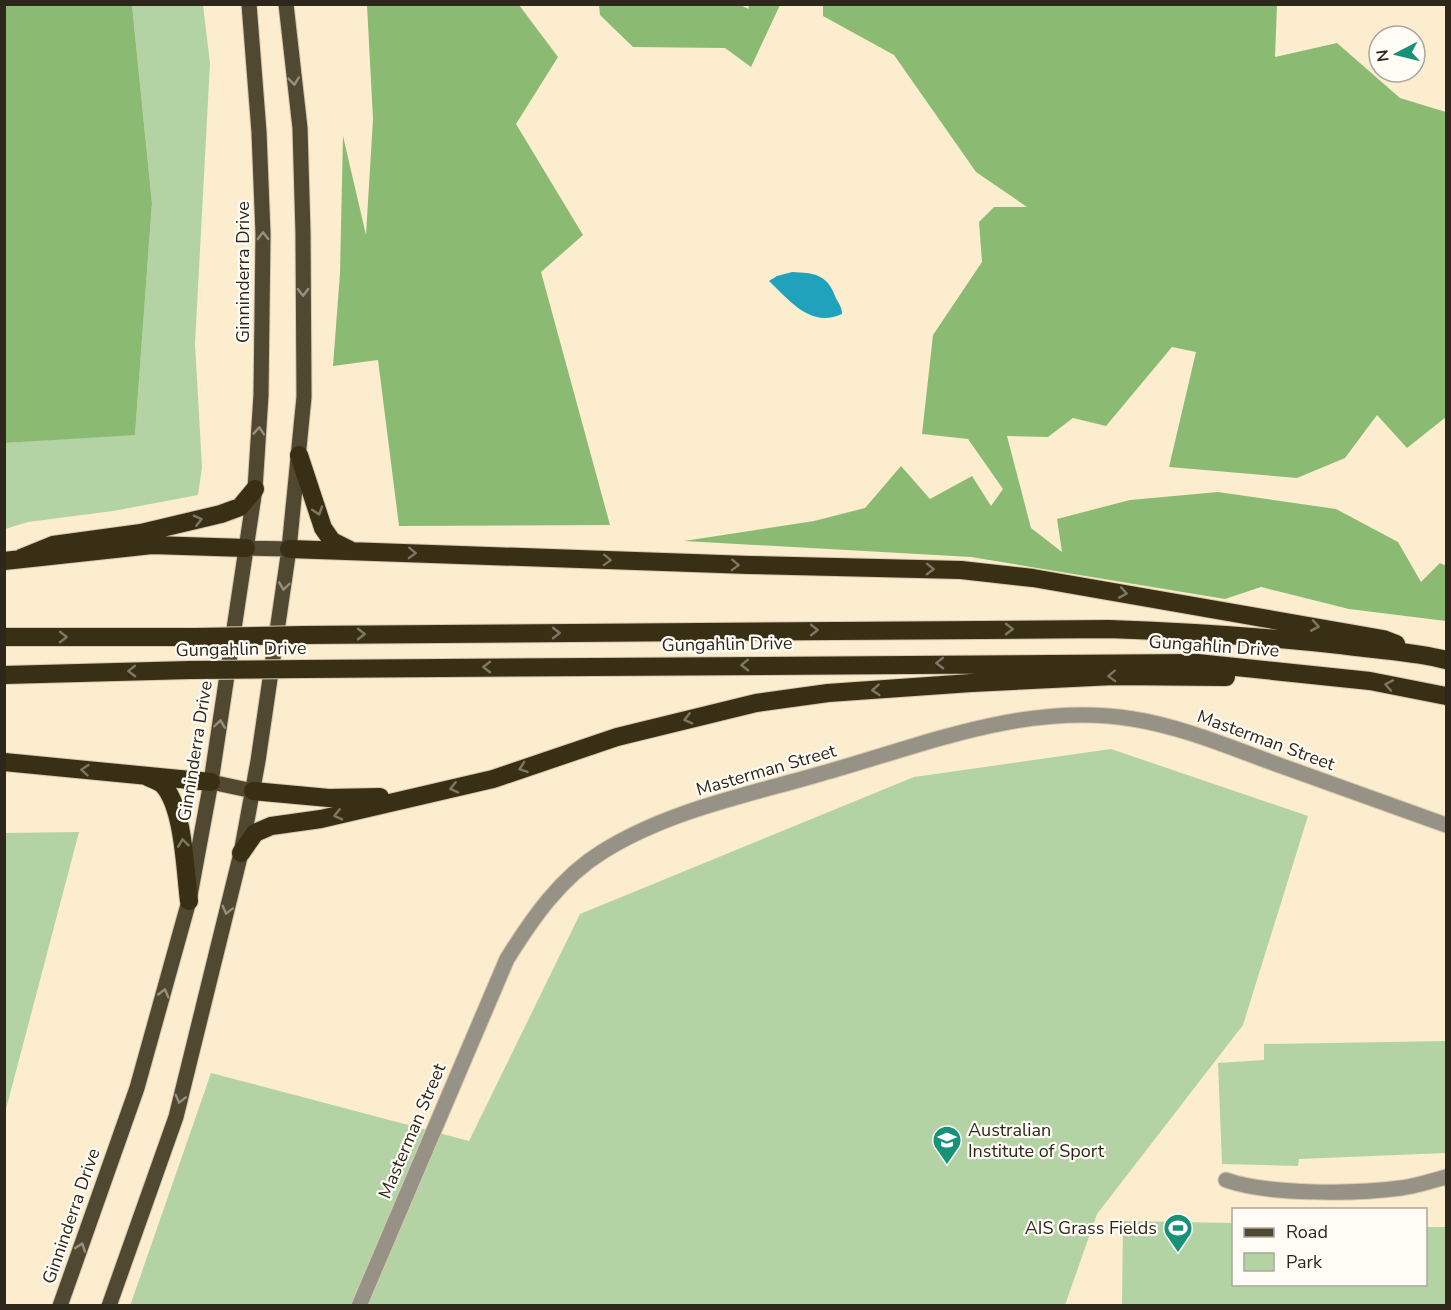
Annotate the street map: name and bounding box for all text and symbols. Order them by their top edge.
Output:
north arrow [1367,24,1427,84]
text: N [1371,48,1395,63]
one-way arrow [287,76,300,86]
street label: Ginninderra Drive [231,201,255,343]
one-way arrow [257,231,269,240]
one-way arrow [297,287,309,296]
one-way arrow [252,426,265,435]
one-way arrow [310,505,323,515]
one-way arrow [192,514,202,527]
one-way arrow [408,547,417,560]
one-way arrow [602,554,611,567]
one-way arrow [730,559,739,571]
one-way arrow [925,563,934,575]
one-way arrow [278,582,290,591]
one-way arrow [1118,586,1128,599]
one-way arrow [1310,619,1320,632]
one-way arrow [1005,623,1014,635]
one-way arrow [810,624,819,637]
one-way arrow [552,627,561,639]
one-way arrow [357,628,366,640]
street label: Gungahlin Drive [1148,629,1280,663]
one-way arrow [58,631,67,643]
street label: Gungahlin Drive [661,631,793,657]
street label: Gungahlin Drive [175,636,307,662]
one-way arrow [935,657,944,669]
one-way arrow [740,659,749,671]
one-way arrow [482,661,491,674]
one-way arrow [128,665,137,678]
one-way arrow [1108,670,1117,683]
street label: Ginninderra Drive [172,679,218,823]
one-way arrow [1385,679,1395,692]
one-way arrow [871,683,880,696]
street label: Masterman Street [1194,704,1339,776]
one-way arrow [683,711,693,724]
one-way arrow [213,719,226,729]
street label: Masterman Street [693,738,839,801]
one-way arrow [519,761,529,774]
one-way arrow [80,764,89,777]
one-way arrow [449,780,459,793]
one-way arrow [333,807,343,820]
one-way arrow [177,838,189,848]
one-way arrow [222,905,235,915]
one-way arrow [156,988,169,998]
street label: Masterman Street [373,1059,452,1202]
one-way arrow [175,1094,188,1104]
place label: Australian Institute of Sport [968,1118,1105,1163]
school or university icon: Australian Institute of Sport [931,1124,963,1166]
street label: Ginninderra Drive [37,1145,105,1287]
legend [1232,1208,1427,1286]
sports icon: AIS Grass Fields [1162,1212,1194,1254]
place label: AIS Grass Fields [1025,1216,1157,1240]
text: Road [1286,1220,1328,1244]
one-way arrow [73,1242,86,1253]
text: Park [1286,1250,1323,1274]

